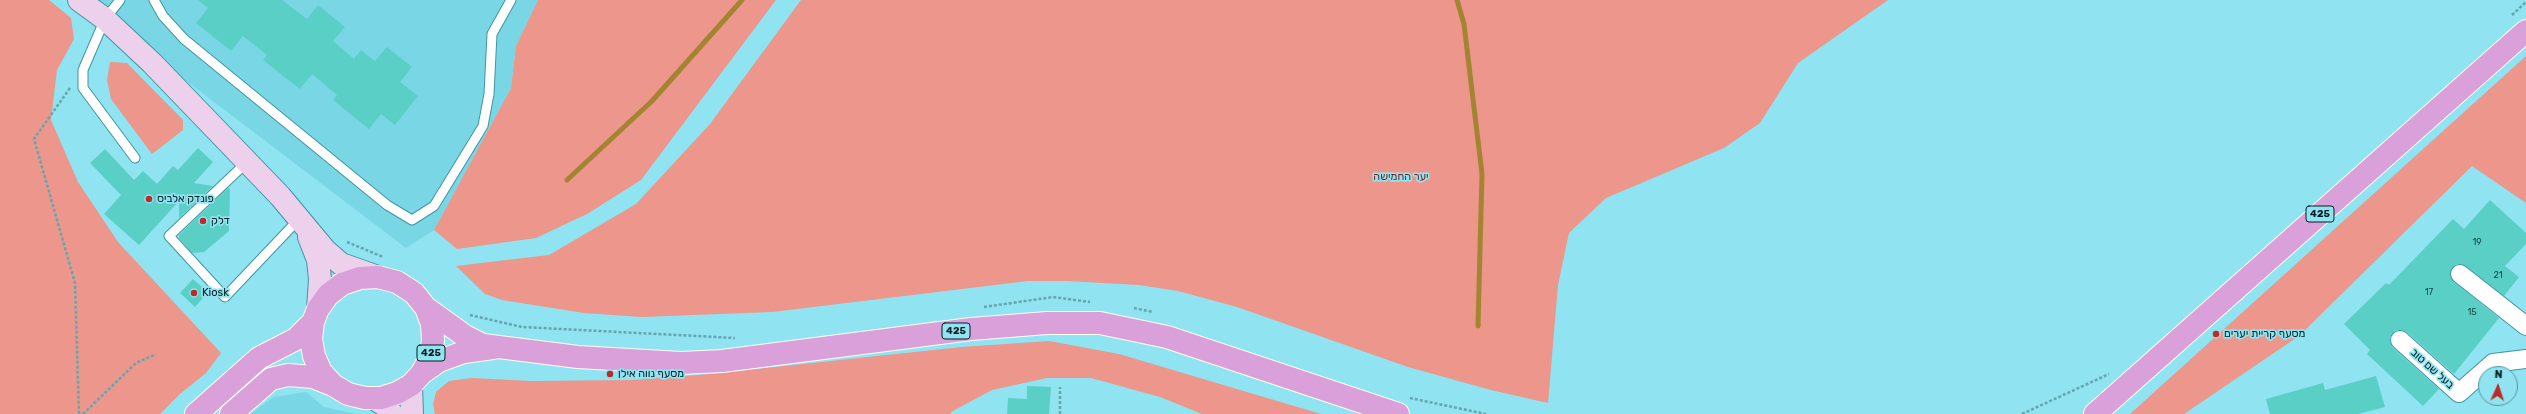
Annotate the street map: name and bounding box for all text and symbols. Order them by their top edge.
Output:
park label: יער החמישה [1373,170,1429,184]
place label: פונדק אלביס [157,192,214,206]
marker: פונדק אלביס [144,194,154,204]
road number: 425 [2306,206,2334,222]
place label: דלק [211,214,230,228]
marker: דלק [198,216,208,226]
house number: 19 [2472,237,2482,247]
house number: 21 [2493,270,2503,280]
place label: Kiosk [202,286,229,300]
house number: 17 [2425,287,2433,297]
marker: Kiosk [189,288,199,298]
house number: 15 [2467,307,2477,317]
road number: 425 [942,323,970,339]
place label: מסעף קריית יערים [2224,327,2305,341]
marker: מסעף קריית יערים [2211,329,2221,339]
road number: 425 [417,345,445,361]
street label: בעל שם טוב [2408,346,2456,392]
north arrow [2478,366,2518,406]
place label: מסעף נווה אילן [618,367,684,381]
text: N [2494,368,2503,381]
marker: מסעף נווה אילן [605,369,615,379]

